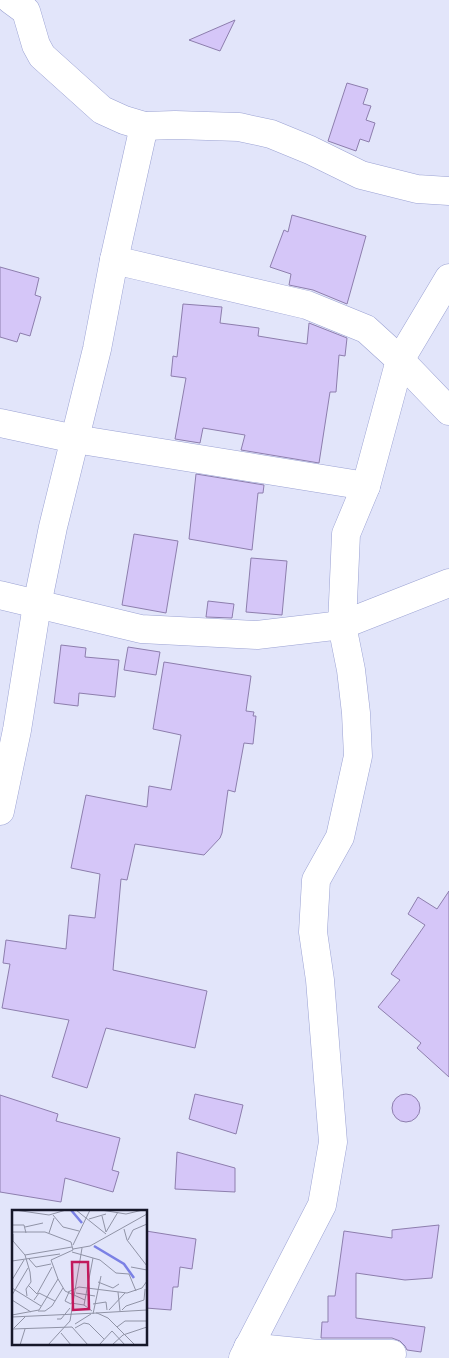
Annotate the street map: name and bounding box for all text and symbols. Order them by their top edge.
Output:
inset map [12,1210,148,1346]

